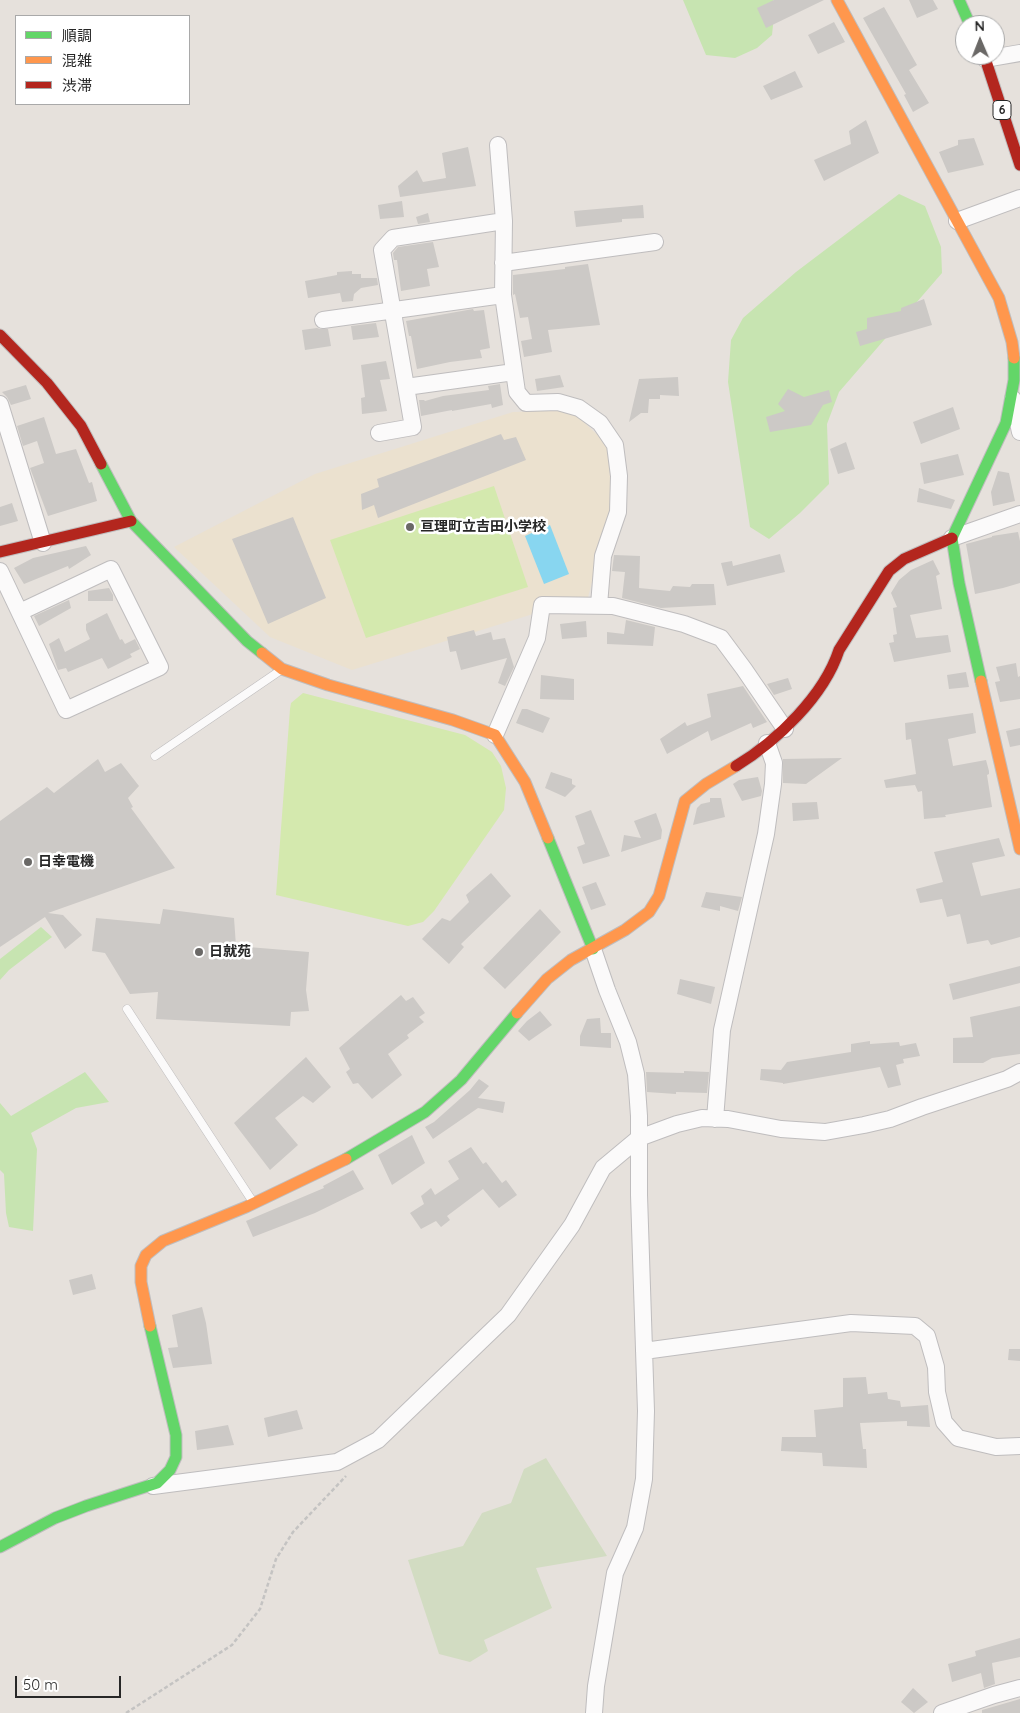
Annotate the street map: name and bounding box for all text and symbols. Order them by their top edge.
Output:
legend [15,15,190,105]
north arrow [955,15,1005,65]
text: N [974,17,985,35]
text: 順調 [62,26,92,45]
text: 混雑 [62,51,92,70]
text: 渋滞 [62,76,92,95]
road number: 6 [993,100,1011,120]
place label: 亘理町立吉田小学校 [420,519,546,535]
marker: 亘理町立吉田小学校 [404,521,416,533]
place label: 日幸電機 [38,854,94,870]
marker: 日幸電機 [22,856,34,868]
place label: 日就苑 [209,944,251,960]
marker: 日就苑 [193,946,205,958]
scale bar [18,1666,124,1698]
text: 50 m [23,1675,58,1694]

